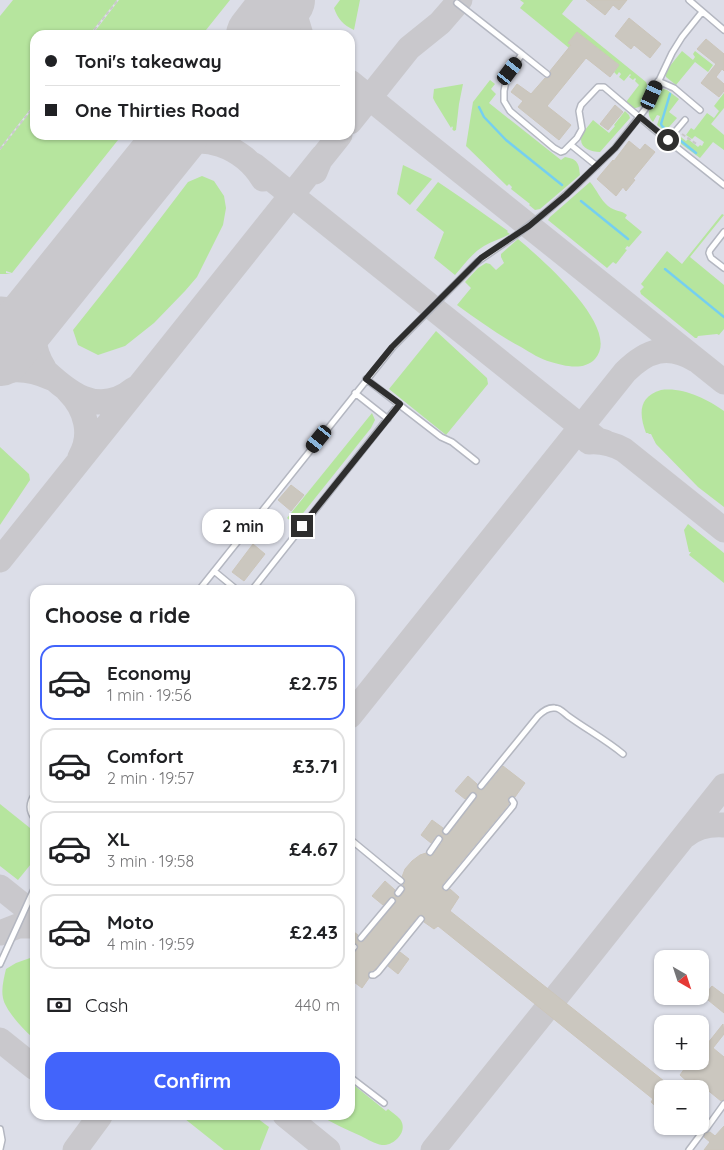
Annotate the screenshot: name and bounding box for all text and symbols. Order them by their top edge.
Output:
text: Toni's takeaway [75,49,222,73]
car [494,55,525,87]
car [639,78,664,112]
text: One Thirties Road [75,98,240,122]
route start [657,129,679,151]
car [303,423,334,455]
callout: 2 min [202,508,284,544]
route end [291,515,313,537]
text: 2 min [222,516,264,536]
text: Choose a ride [45,601,190,629]
icon: car [47,660,92,705]
text: Economy [107,661,191,685]
text: £2.75 [289,671,338,695]
text: 1 min · 19:56 [107,685,192,705]
icon: car [47,743,92,788]
text: Comfort [107,744,184,768]
text: £3.71 [293,754,338,778]
text: 2 min · 19:57 [107,768,194,788]
icon: car [47,826,92,871]
text: XL [107,827,130,851]
text: £4.67 [289,837,338,861]
text: 3 min · 19:58 [107,851,194,871]
icon: car [47,909,92,954]
text: Moto [107,910,154,934]
text: £2.43 [290,920,338,944]
text: 4 min · 19:59 [107,934,194,954]
north arrow [654,950,709,1005]
map controls [654,950,709,1135]
icon: cash [45,991,73,1019]
text: Cash [85,993,129,1017]
text: 440 m [295,995,340,1015]
button: + [654,1015,709,1070]
button: Confirm [45,1052,340,1110]
button: − [654,1080,709,1135]

